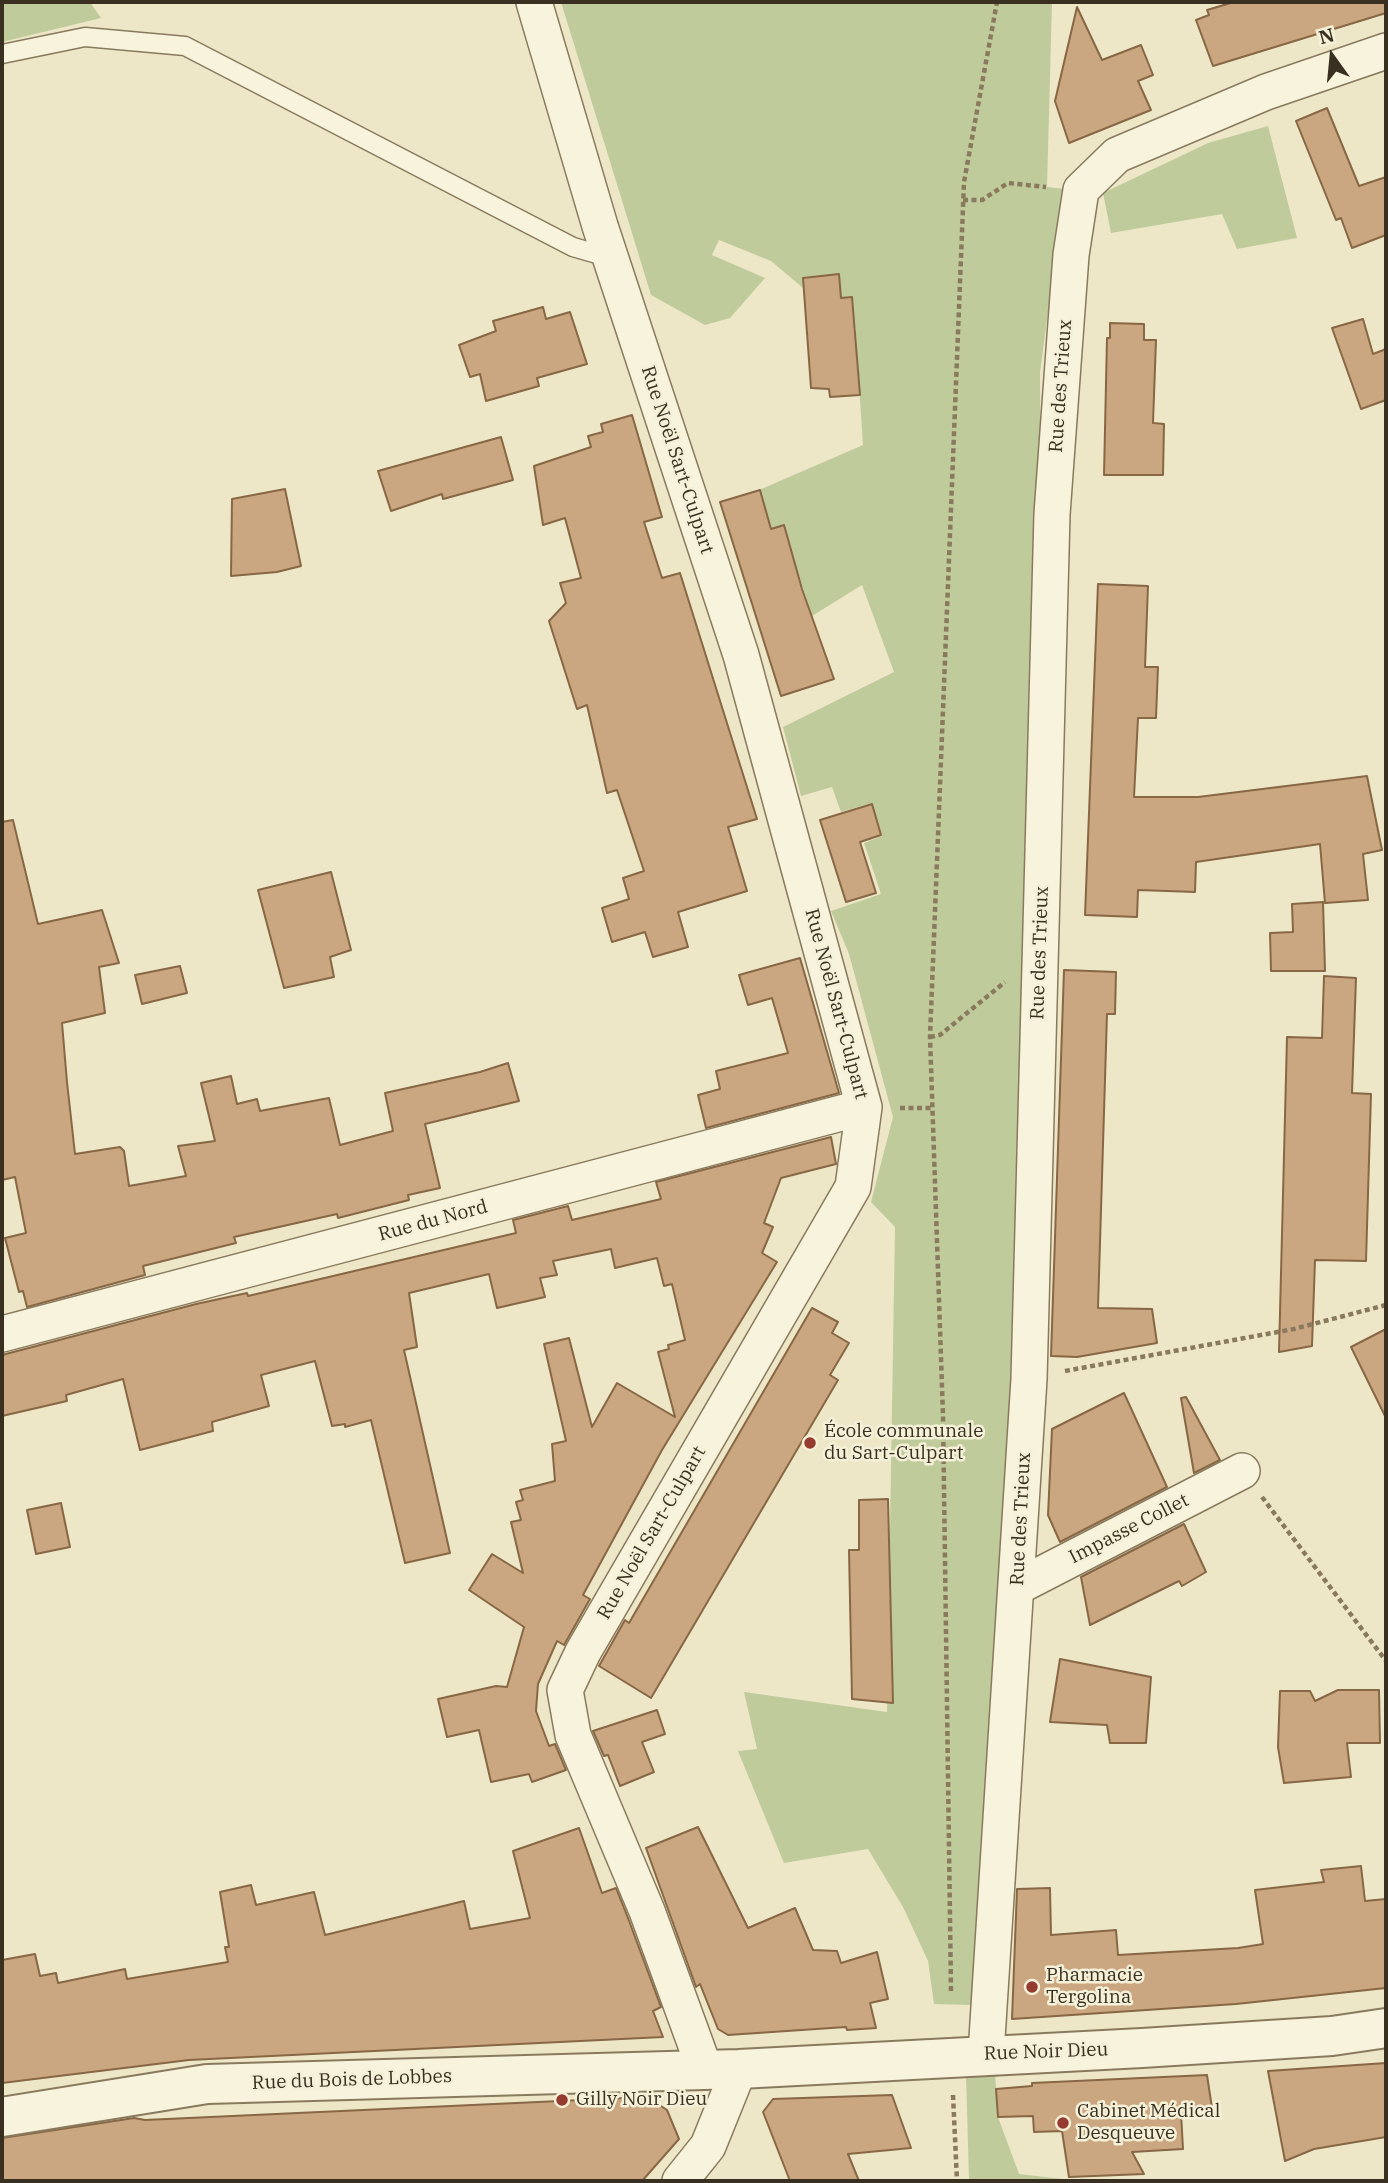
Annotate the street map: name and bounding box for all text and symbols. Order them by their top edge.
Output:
north arrow [1297,21,1367,91]
text: N [1316,22,1337,49]
street label: Rue des Trieux [1045,319,1077,453]
street label: Rue Noël Sart-Culpart [636,363,718,557]
street label: Rue des Trieux [1026,886,1054,1020]
street label: Rue Noël Sart-Culpart [800,906,872,1102]
street label: Rue du Nord [376,1195,490,1247]
place label: École communale du Sart-Culpart [824,1421,983,1465]
marker: École communale du Sart-Culpart [802,1435,818,1451]
street label: Rue Noël Sart-Culpart [593,1442,711,1624]
street label: Rue des Trieux [1006,1452,1036,1586]
street label: Impasse Collet [1065,1489,1193,1569]
place label: Pharmacie Tergolina [1046,1965,1143,2009]
marker: Pharmacie Tergolina [1024,1979,1040,1995]
street label: Rue Noir Dieu [983,2038,1109,2066]
street label: Rue du Bois de Lobbes [251,2065,453,2095]
place label: Gilly Noir Dieu [576,2089,707,2111]
marker: Gilly Noir Dieu [554,2092,570,2108]
place label: Cabinet Médical Desqueuve [1077,2101,1220,2145]
marker: Cabinet Médical Desqueuve [1055,2115,1071,2131]

